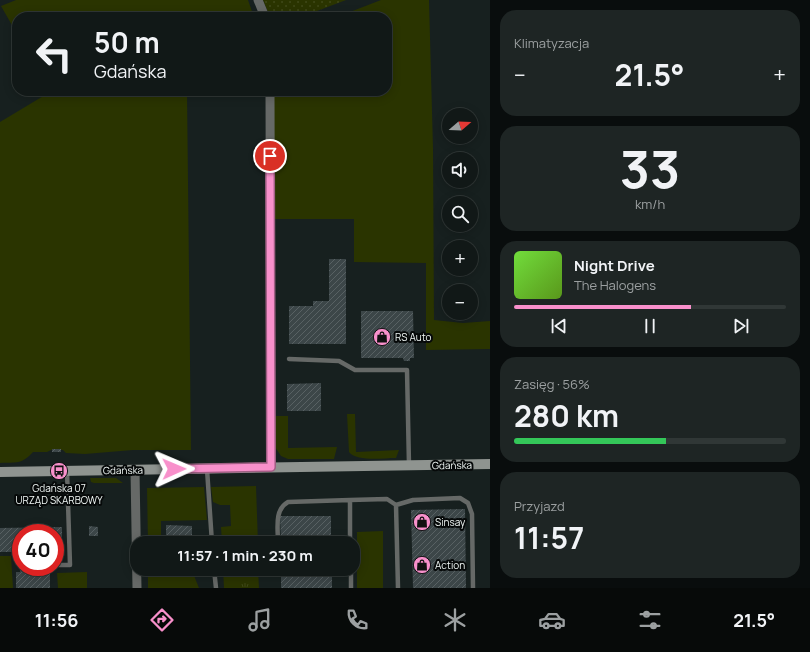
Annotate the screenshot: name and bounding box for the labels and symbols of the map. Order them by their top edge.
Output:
north arrow [442,108,478,144]
pin [253,139,287,173]
shop icon: RS Auto [372,327,392,347]
place label: RS Auto [395,330,432,344]
position arrow [153,448,195,490]
street label: Gdańska [432,458,472,472]
bus stop icon: Gdańska 07 URZĄD SKARBOWY [49,461,69,481]
street label: Gdańska [103,463,143,477]
place label: Gdańska 07 URZĄD SKARBOWY [15,481,103,507]
shop icon: Sinsay [412,512,432,532]
place label: Sinsay [435,515,466,529]
speed limit sign: 40 [12,524,64,576]
shop icon: Action [412,555,432,575]
place label: Action [435,558,465,572]

